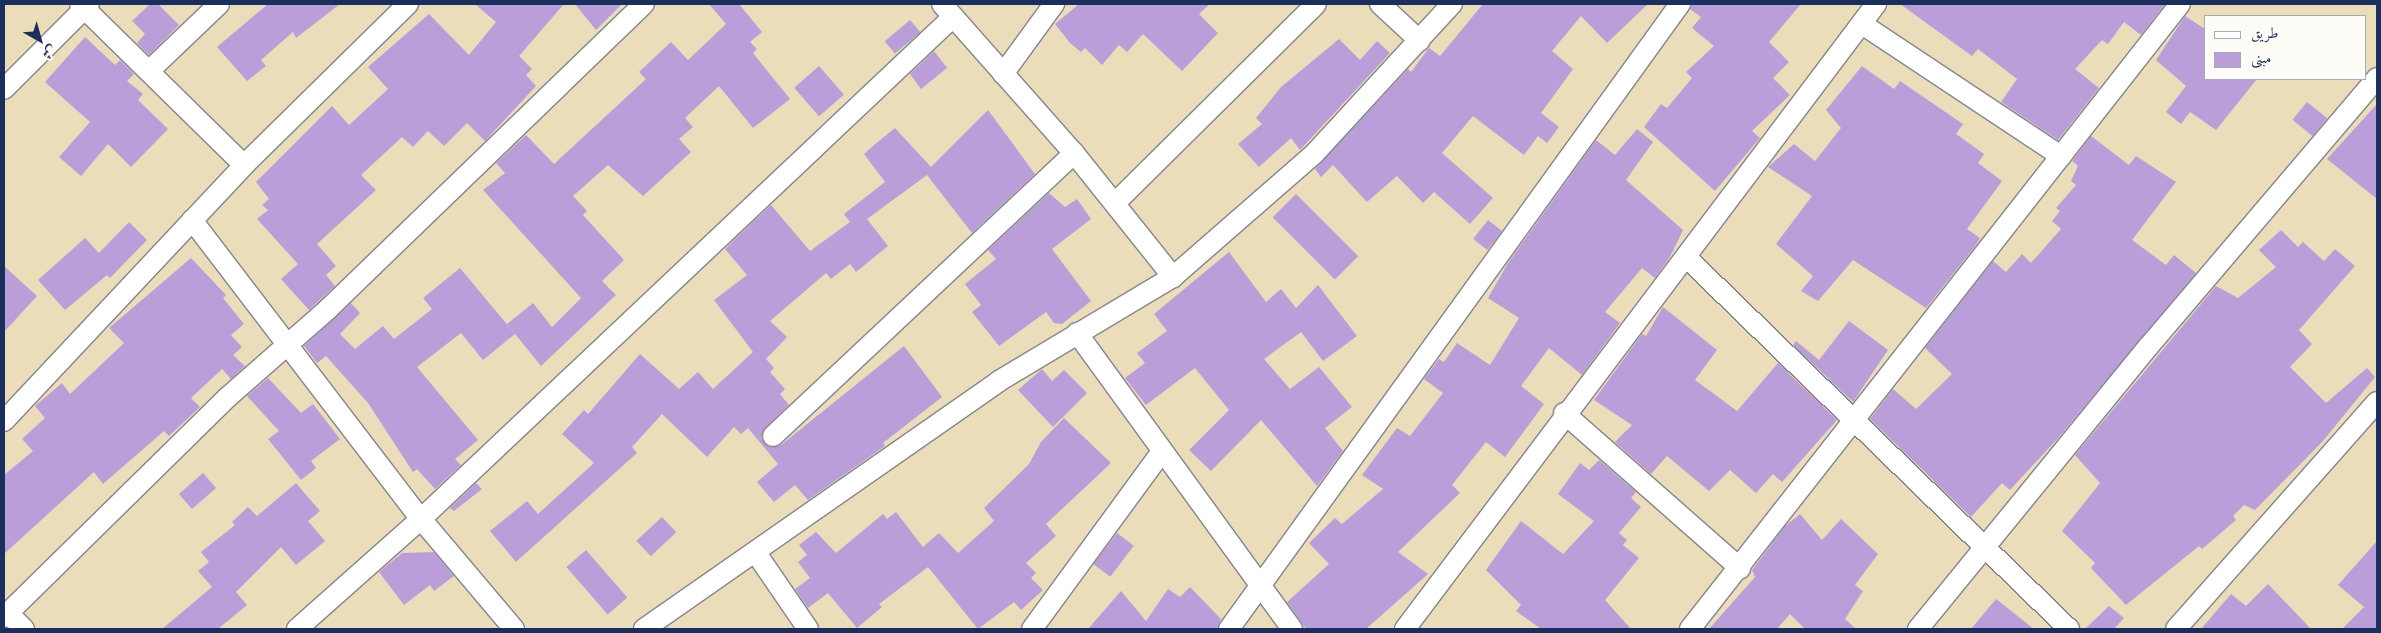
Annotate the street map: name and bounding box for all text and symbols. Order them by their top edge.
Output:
north arrow [15,15,65,65]
legend [2204,15,2366,80]
text: طريق [2251,24,2278,43]
text: ش [38,40,60,63]
text: مبنى [2251,49,2271,68]

